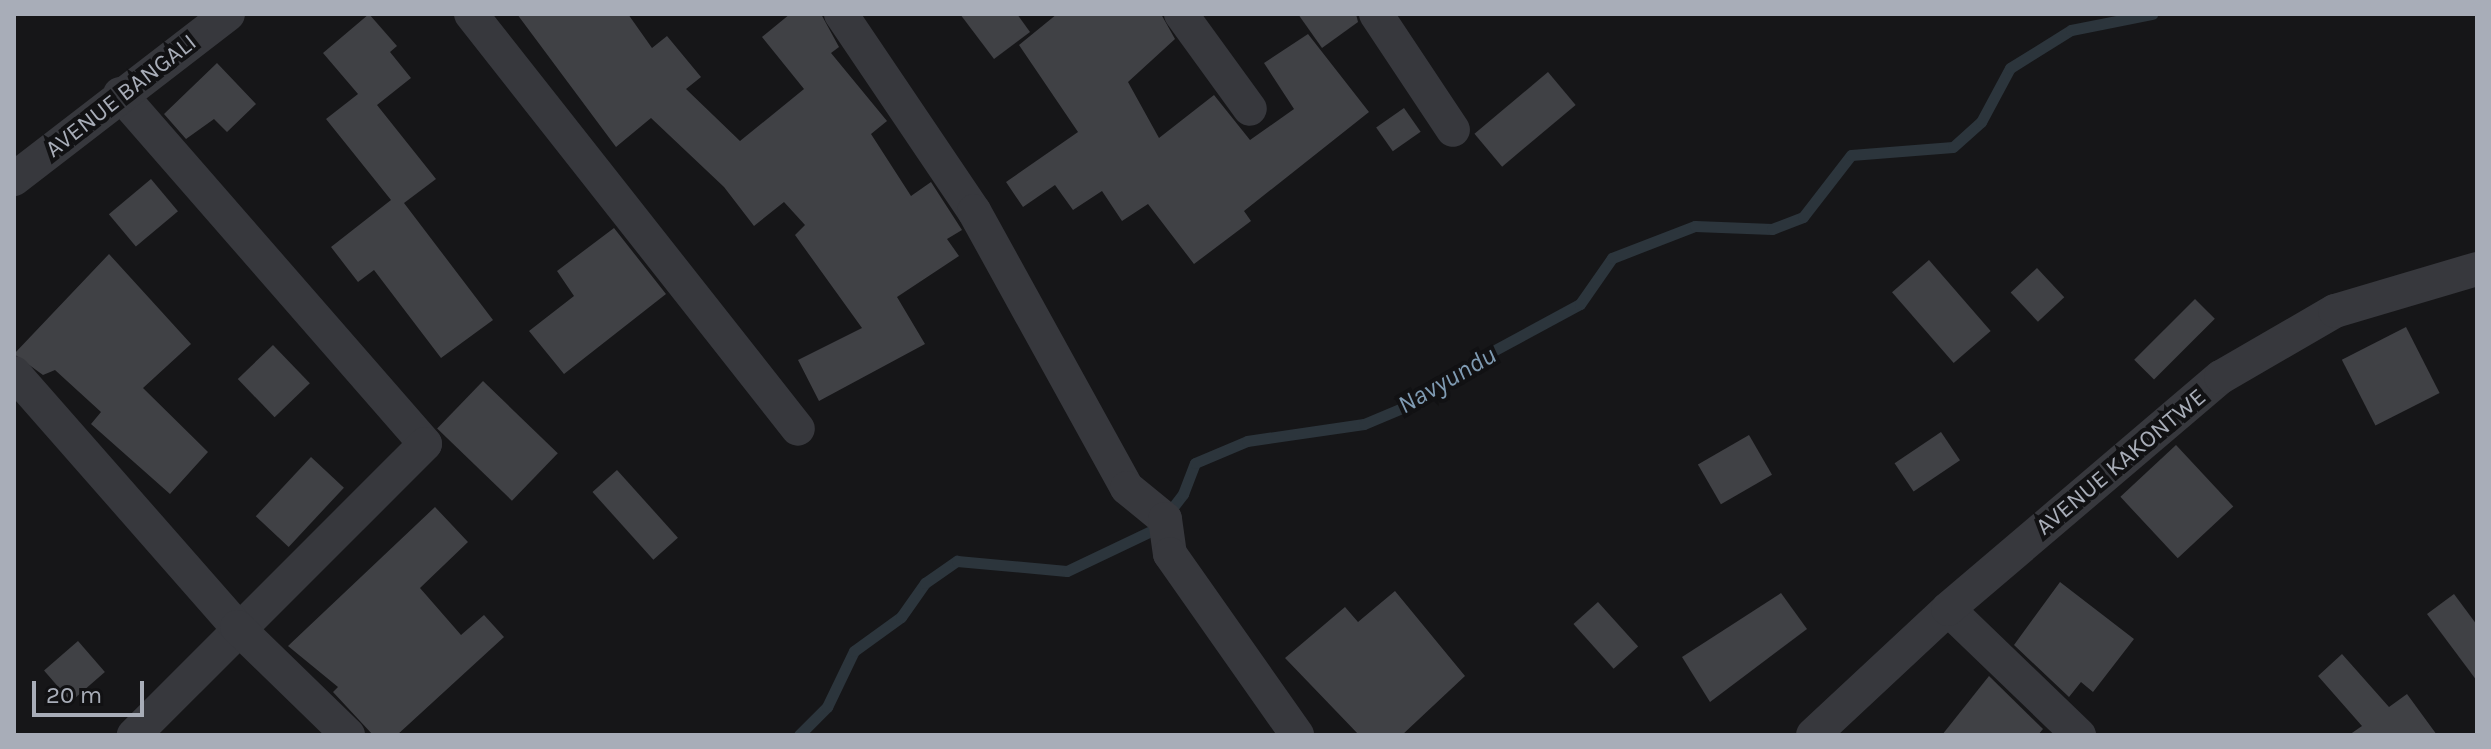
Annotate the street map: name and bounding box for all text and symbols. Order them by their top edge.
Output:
street label: AVENUE BANGALI [40,28,202,164]
water label: Navyundu [1392,339,1502,421]
street label: AVENUE KAKONTWE [2030,382,2212,542]
scale bar [36,665,148,715]
text: 20 m [46,681,102,709]

